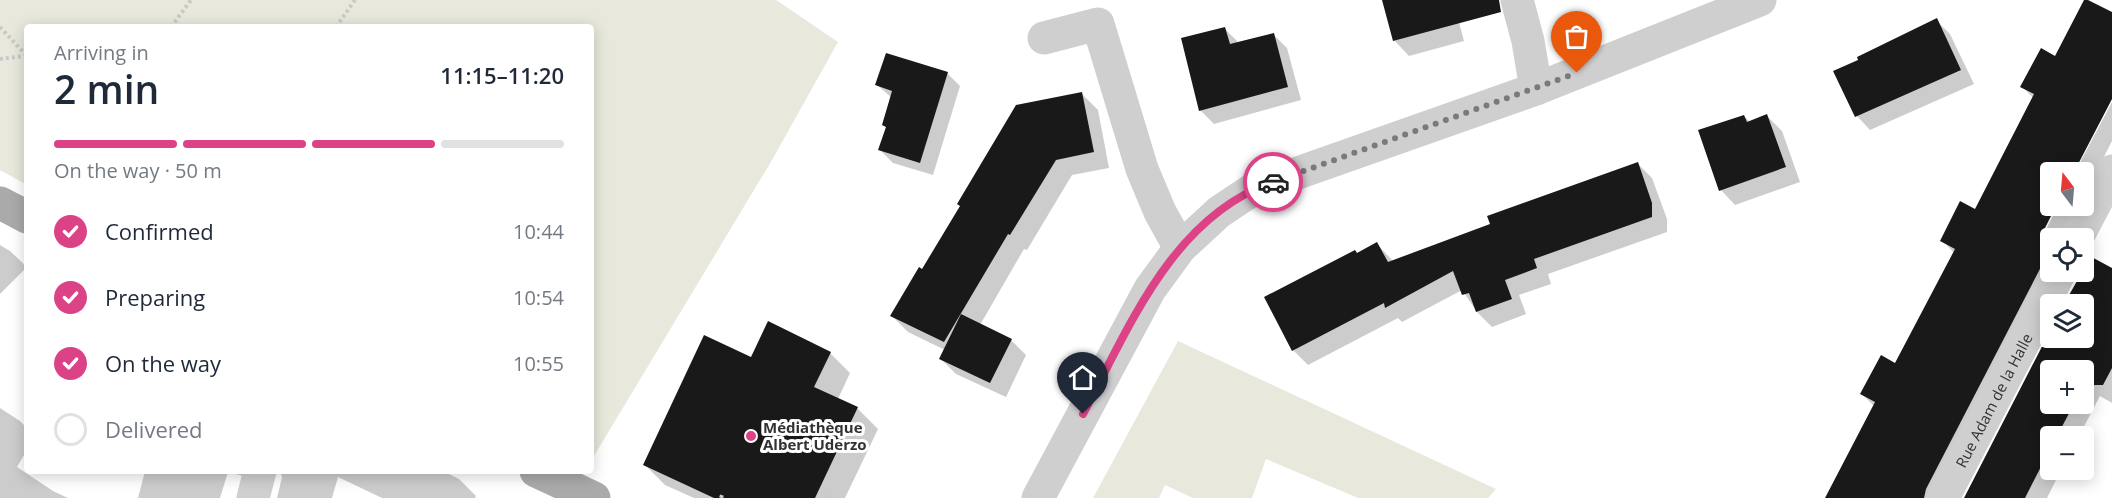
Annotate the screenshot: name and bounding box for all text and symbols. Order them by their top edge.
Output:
pin [1551,11,1602,73]
icon: bag [1560,20,1593,53]
text: Arriving in [54,39,149,66]
text: 11:15–11:20 [440,60,564,90]
text: 2 min [54,62,159,115]
courier [1243,152,1303,212]
text: On the way · 50 m [54,157,222,184]
north arrow [2040,162,2094,216]
map controls [2040,162,2094,480]
icon: car [1257,166,1290,199]
icon: check [54,215,87,248]
text: Confirmed [105,216,214,246]
text: 10:44 [513,218,564,245]
button: locate [2040,228,2094,282]
icon: check [54,281,87,314]
text: Preparing [105,282,205,312]
text: 10:54 [513,284,564,311]
button: layers [2040,294,2094,348]
street label: Rue Adam de la Halle [1951,330,2037,471]
icon: check [54,347,87,380]
text: On the way [105,348,221,378]
text: 10:55 [513,350,564,377]
pin [1057,352,1108,414]
button: + [2040,360,2094,414]
icon: home [1066,361,1099,394]
text: Delivered [105,414,203,444]
place label: Médiathèque Albert Uderzo [763,417,867,454]
button: − [2040,426,2094,480]
marker: Médiathèque Albert Uderzo [744,429,758,443]

